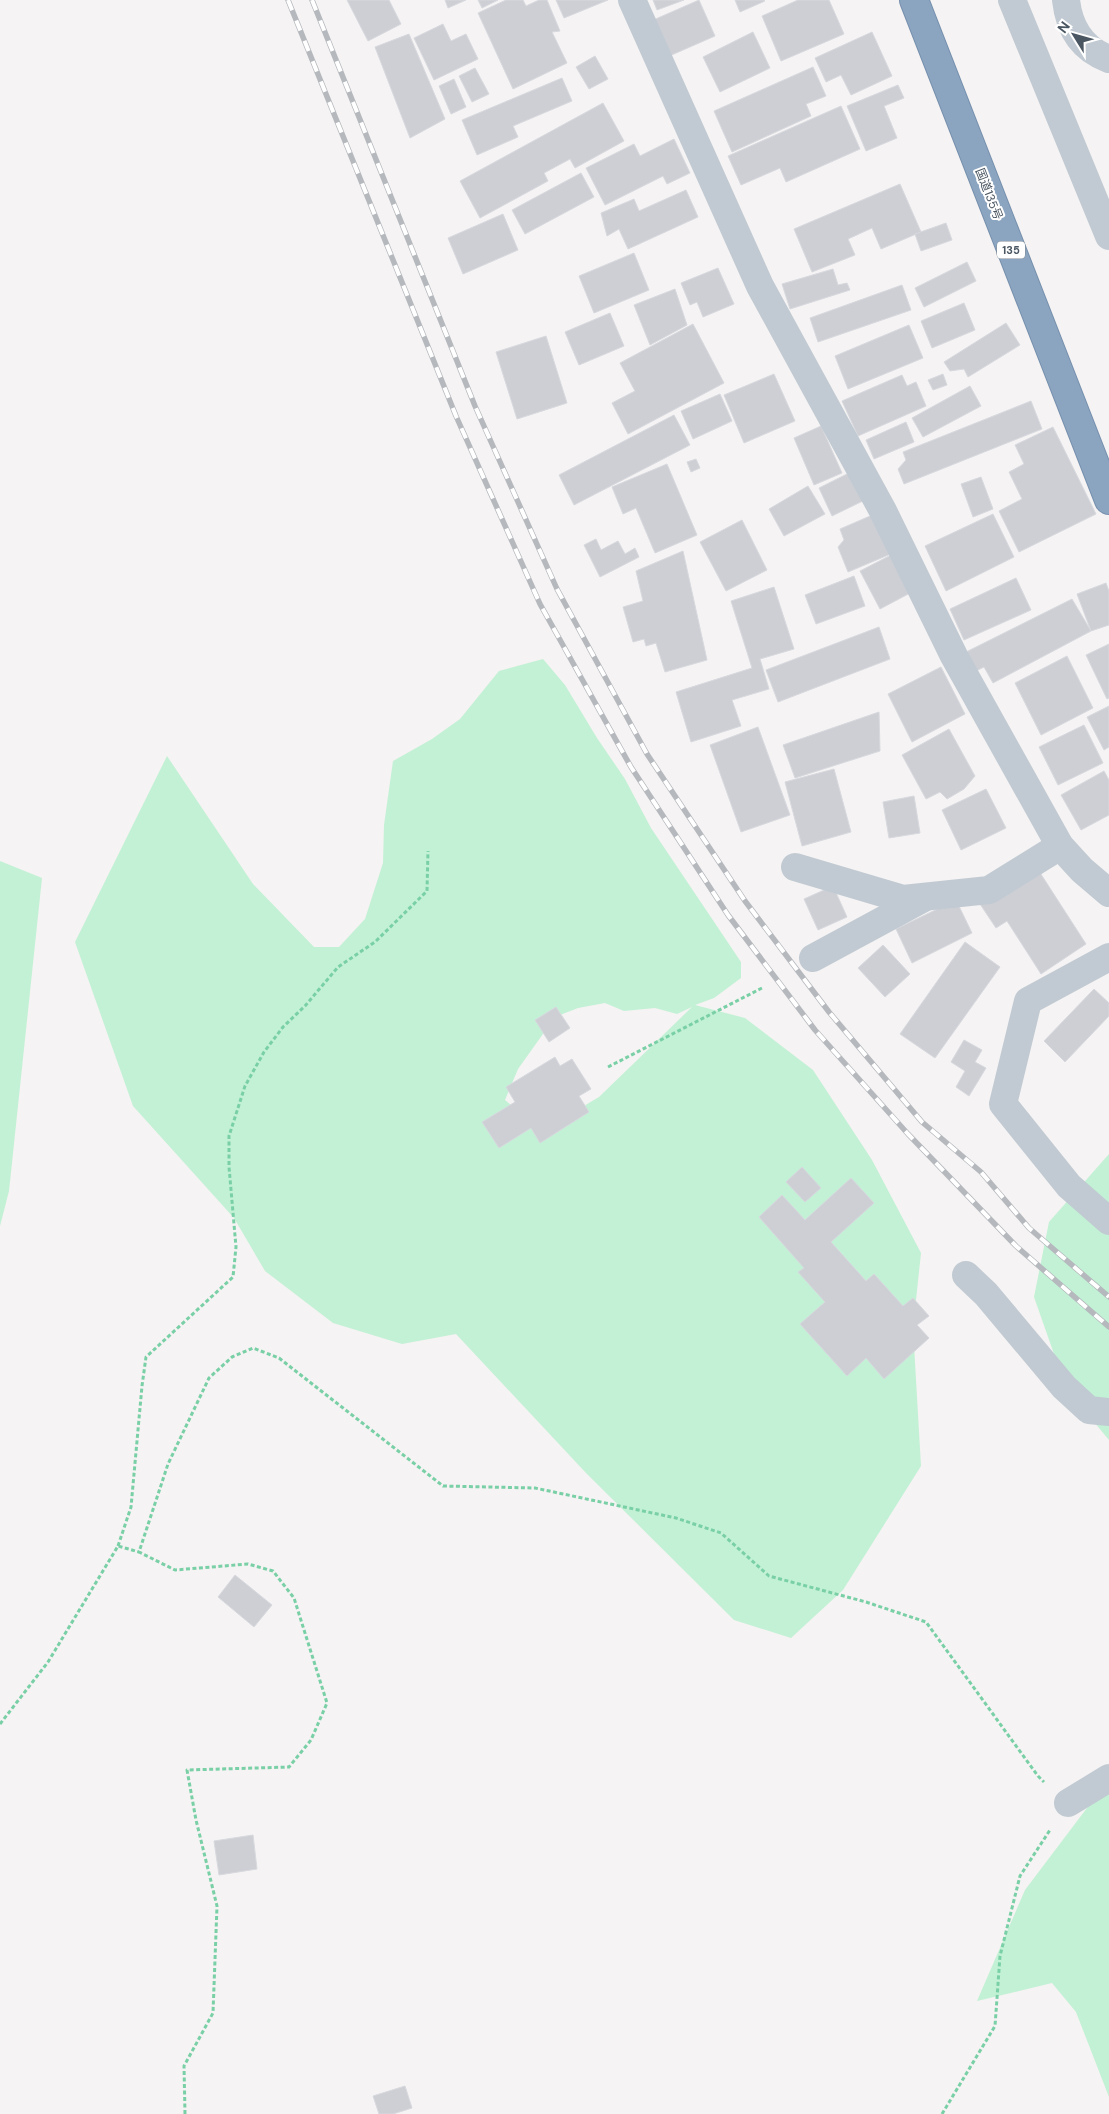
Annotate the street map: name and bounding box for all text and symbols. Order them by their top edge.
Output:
north arrow [1049,10,1099,60]
text: N [1053,18,1074,37]
street label: 国道135号 [972,166,1006,222]
road number: 135 [997,242,1025,258]

